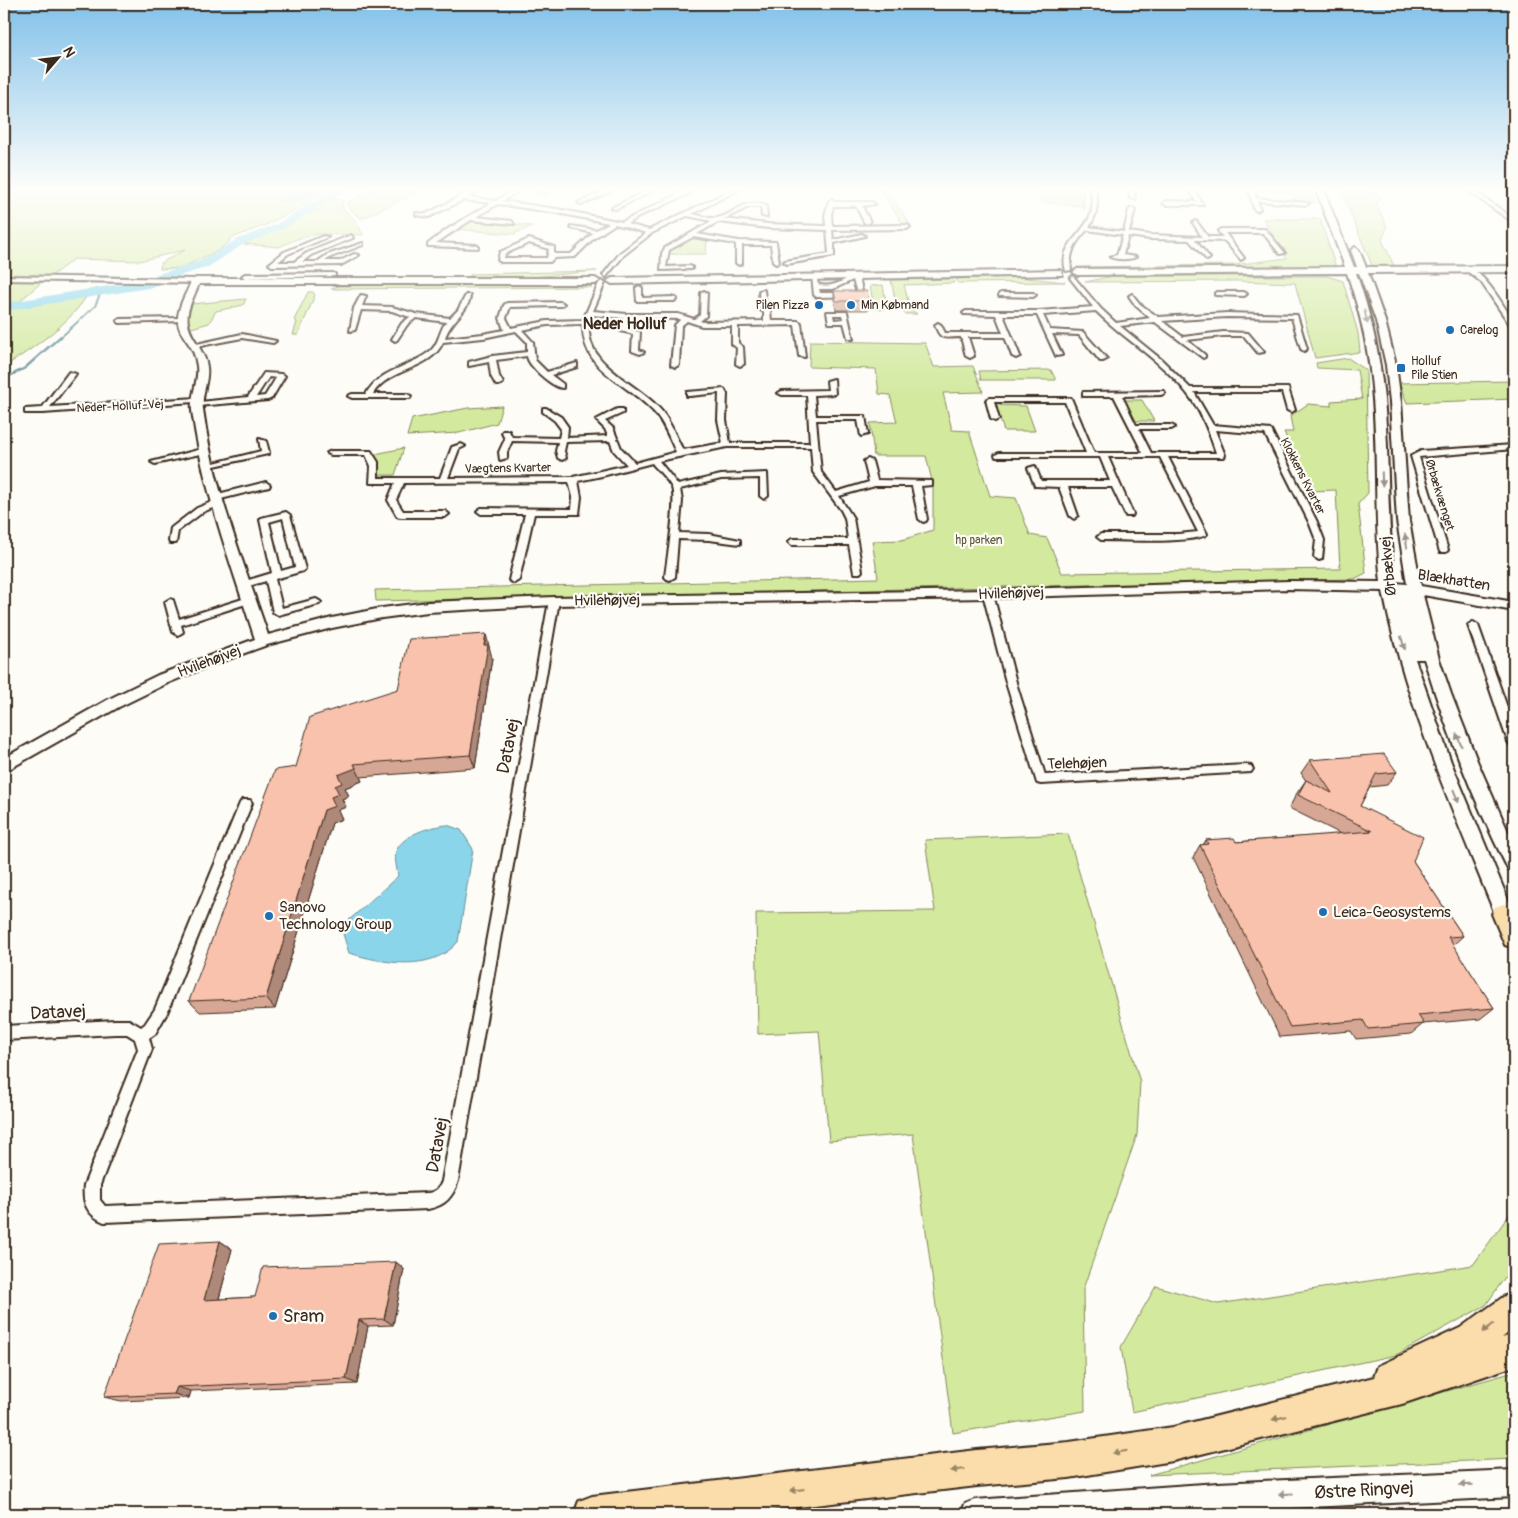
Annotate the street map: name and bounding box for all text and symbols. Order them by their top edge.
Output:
north arrow [32,32,82,82]
text: N [59,44,79,60]
place label: Pilen Pizza [755,298,809,313]
place label: Min Købmand [861,298,929,313]
marker: Pilen Pizza [813,299,825,311]
marker: Min Købmand [845,299,857,311]
one-way arrow [1362,310,1370,325]
district label: Neder Holluf [583,314,668,334]
place label: Carelog [1460,323,1498,338]
marker: Carelog [1444,324,1456,336]
place label: Holluf Pile Stien [1411,354,1458,383]
marker: Holluf Pile Stien [1395,362,1407,374]
street label: Neder-Holluf-Vej [76,397,164,416]
street label: Klokkens Kvarter [1277,435,1329,518]
street label: Ørbækvænget [1422,458,1457,533]
street label: Vægtens Kvarter [465,460,552,477]
one-way arrow [1379,471,1387,487]
park label: hp parken [956,533,1003,548]
one-way arrow [1402,533,1410,549]
street label: Ørbækvej [1376,535,1401,597]
street label: Blækhatten [1416,565,1492,596]
street label: Hvilehøjvej [978,583,1044,604]
street label: Hvilehøjvej [574,590,640,611]
one-way arrow [1399,635,1407,650]
street label: Hvilehøjvej [175,641,243,682]
street label: Datavej [492,716,525,776]
one-way arrow [1455,732,1462,747]
street label: Telehøjen [1047,753,1107,774]
one-way arrow [1453,789,1461,803]
place label: Sanovo Technology Group [279,898,392,934]
place label: Leica-Geosystems [1333,903,1451,922]
marker: Leica-Geosystems [1317,906,1329,918]
marker: Sanovo Technology Group [263,910,275,922]
street label: Datavej [30,1000,87,1025]
street label: Datavej [421,1116,454,1175]
place label: Sram [283,1305,324,1328]
marker: Sram [267,1310,279,1322]
one-way arrow [1481,1323,1495,1333]
one-way arrow [1271,1414,1286,1422]
one-way arrow [1111,1448,1127,1456]
one-way arrow [950,1466,966,1474]
street label: Østre Ringvej [1314,1476,1414,1505]
one-way arrow [1457,1481,1473,1489]
one-way arrow [789,1486,805,1494]
one-way arrow [1278,1490,1294,1498]

